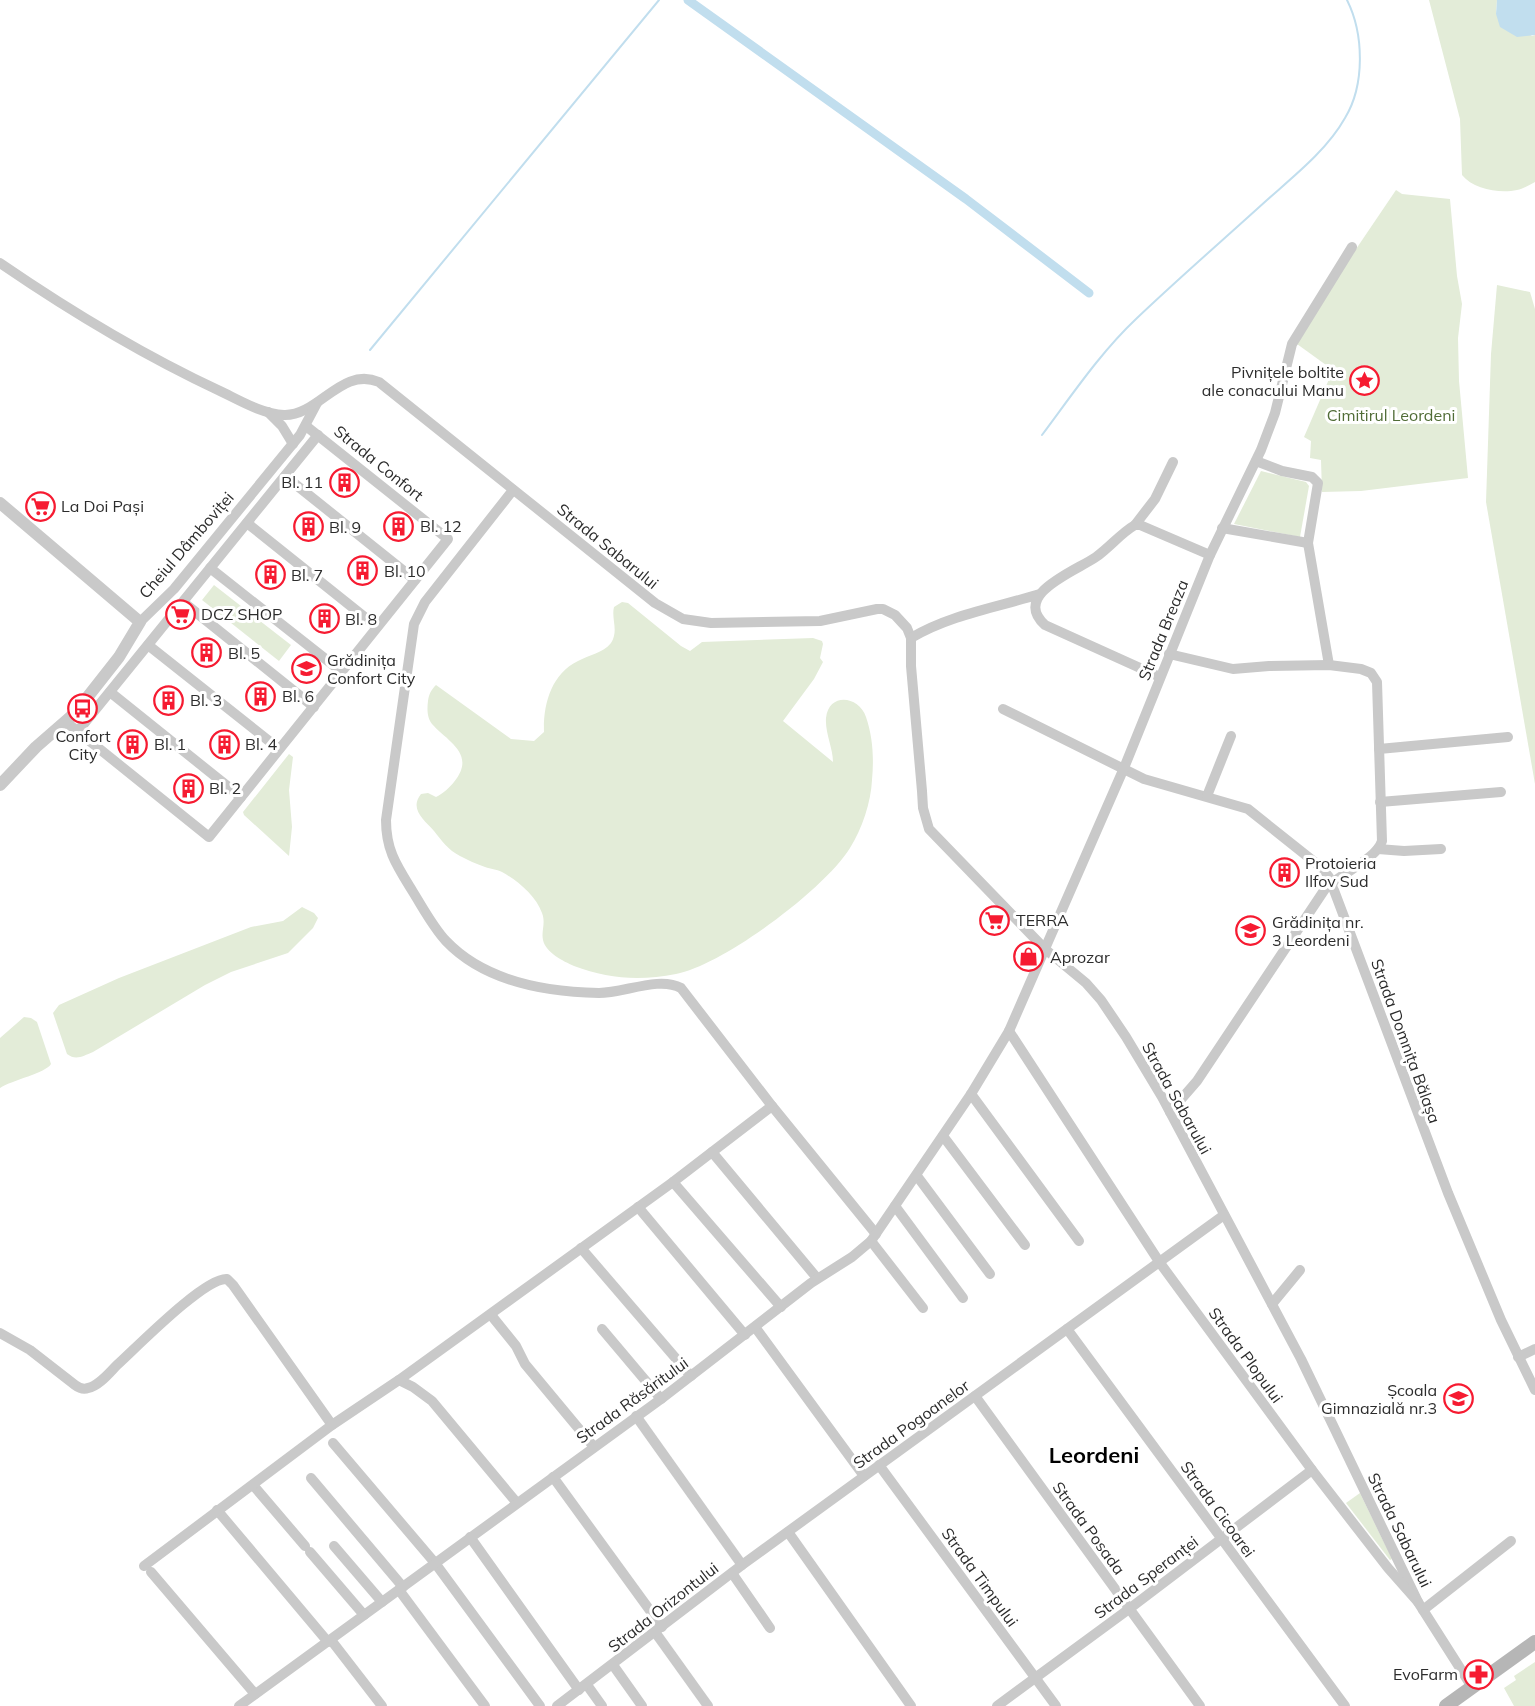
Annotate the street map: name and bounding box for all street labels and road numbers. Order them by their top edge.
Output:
street label: Strada Confort [330,421,428,505]
street label: Cheiul Dâmboviței [134,488,238,602]
street label: Strada Sabarului [553,499,663,593]
street label: Strada Breaza [1134,577,1192,683]
street label: Strada Domnița Bălașa [1367,956,1445,1126]
street label: Strada Sabarului [1138,1039,1216,1157]
street label: Strada Plopului [1205,1303,1287,1407]
street label: Strada Răsăritului [572,1353,692,1447]
street label: Strada Pogoanelor [849,1375,973,1473]
street label: Strada Cicoarei [1176,1457,1260,1561]
street label: Strada Sabarului [1364,1469,1436,1591]
street label: Strada Posada [1049,1478,1129,1578]
street label: Strada Timpului [937,1524,1023,1630]
street label: Strada Speranței [1090,1531,1202,1623]
street label: Strada Orizontului [604,1558,722,1656]

